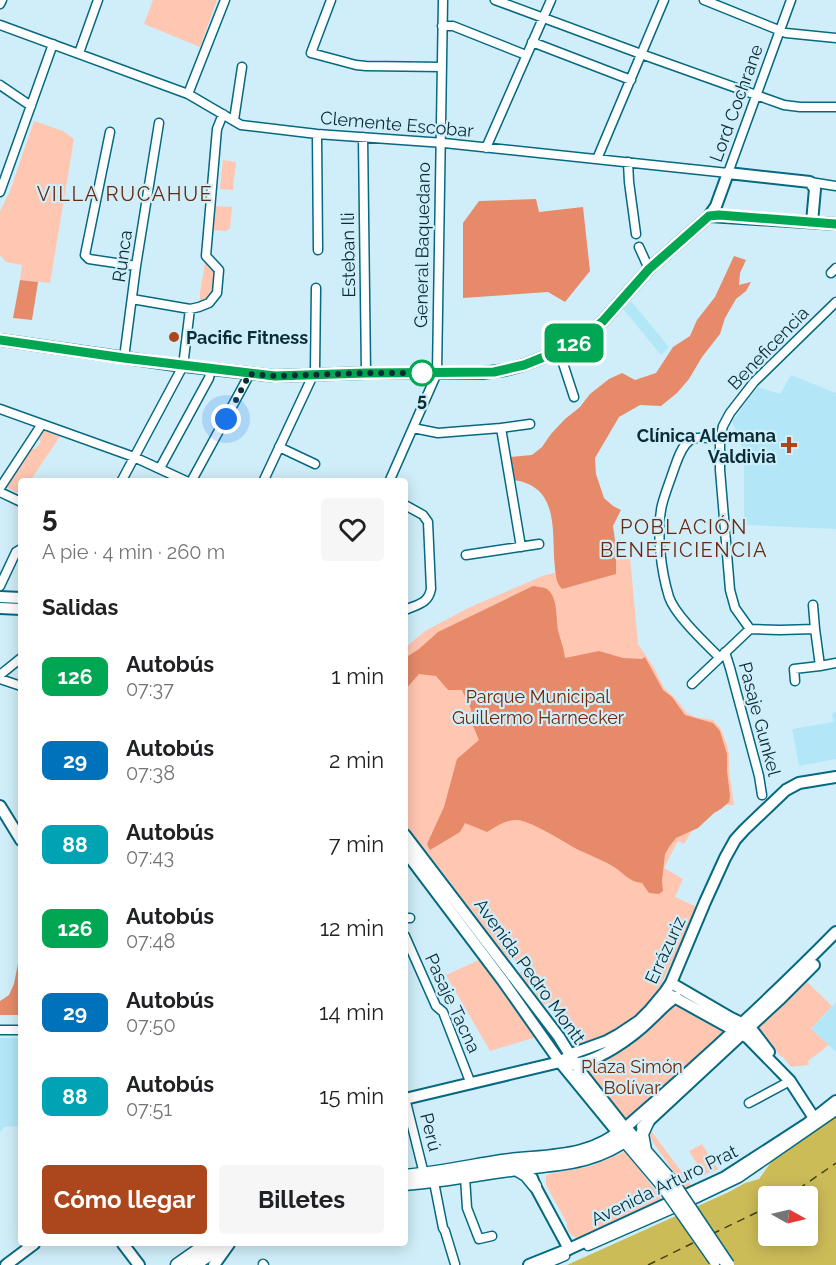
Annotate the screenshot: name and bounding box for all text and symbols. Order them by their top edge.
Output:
street label: Lord Cochrane [705,41,767,165]
street label: Clemente Escobar [320,107,475,141]
street label: General Baquedano [410,162,434,328]
district label: VILLA RUCAHUE [37,182,213,206]
street label: Esteban Ili [337,212,359,298]
street label: Runca [108,229,136,283]
street label: Beneficencia [723,302,813,394]
line badge: 126 [540,324,608,362]
place label: Pacific Fitness [186,327,308,348]
marker: Pacific Fitness [167,330,181,344]
text: 126 [557,331,591,356]
marker: 5 [409,360,435,386]
place label: 5 [417,389,427,410]
your location [211,404,241,434]
place label: Clínica Alemana Valdivia [637,425,776,467]
marker: Clínica Alemana Valdivia [780,436,798,454]
button: heart [321,498,384,561]
text: 5 [42,501,58,534]
district label: POBLACIÓN BENEFICIENCIA [600,515,768,562]
text: A pie · 4 min · 260 m [42,540,225,564]
text: Salidas [42,594,118,620]
text: Autobús [126,651,214,677]
street label: Pasaje Gunkel [735,660,785,778]
text: 1 min [331,663,384,689]
text: 126 [58,664,92,689]
text: 07:37 [126,677,174,701]
park label: Parque Municipal Guillermo Harnecker [452,686,625,728]
text: Autobús [126,735,214,761]
text: 2 min [329,747,384,773]
text: 29 [63,748,87,773]
text: 07:38 [126,761,175,785]
text: Autobús [126,819,214,845]
text: 7 min [329,831,384,857]
text: 88 [62,832,88,857]
text: 07:43 [126,845,174,869]
street label: Avenida Pedro Montt [470,894,590,1048]
text: Autobús [126,903,214,929]
street label: Errázuriz [640,913,690,987]
text: 12 min [320,915,384,941]
text: 126 [58,916,92,941]
text: 07:48 [126,929,175,953]
street label: Pasaje Tacna [421,950,485,1056]
text: Autobús [126,987,214,1013]
text: 14 min [319,999,384,1025]
text: 29 [63,1000,87,1025]
text: 07:50 [126,1013,176,1037]
park label: Plaza Simón Bolívar [581,1056,683,1098]
text: Autobús [126,1071,214,1097]
text: 15 min [319,1083,384,1109]
text: 88 [62,1084,88,1109]
text: 07:51 [126,1097,172,1121]
street label: Perú [416,1111,446,1153]
street label: Avenida Arturo Prat [587,1140,741,1230]
button: Cómo llegar [42,1165,207,1234]
button: Billetes [219,1165,384,1234]
north arrow [758,1186,818,1246]
map controls [758,1186,818,1246]

